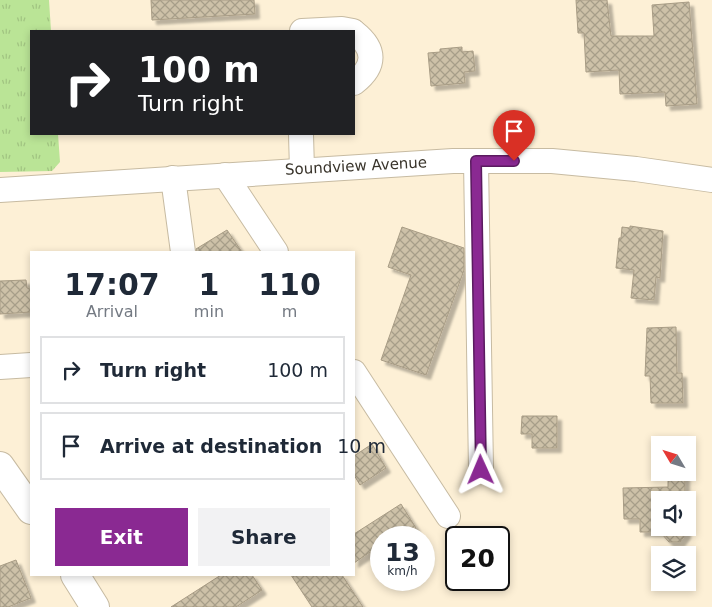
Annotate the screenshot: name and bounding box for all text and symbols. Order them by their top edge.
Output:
icon: right [55,50,120,115]
text: 100 m [138,50,260,90]
text: Turn right [138,91,243,116]
pin [493,110,535,161]
icon: arrive [500,117,528,145]
street label: Soundview Avenue [284,153,428,179]
text: 17:07 [64,267,160,302]
text: 1 [198,267,219,302]
text: 110 [258,267,321,302]
text: Arrival [86,302,138,321]
text: min [194,302,224,321]
text: m [282,302,297,321]
icon: right [57,356,85,384]
text: Turn right [100,359,206,381]
text: 100 m [267,359,328,381]
icon: arrive [57,432,85,460]
text: Arrive at destination [100,435,322,457]
text: 10 m [337,435,386,457]
north arrow [651,436,696,481]
map controls [651,436,696,591]
position arrow [454,443,506,495]
button: sound [651,491,696,536]
button: Exit [55,508,188,566]
button: Share [198,508,330,566]
speed limit sign: 20 [445,526,510,591]
text: 13 [385,538,420,567]
button: layers [651,546,696,591]
text: km/h [387,564,418,578]

